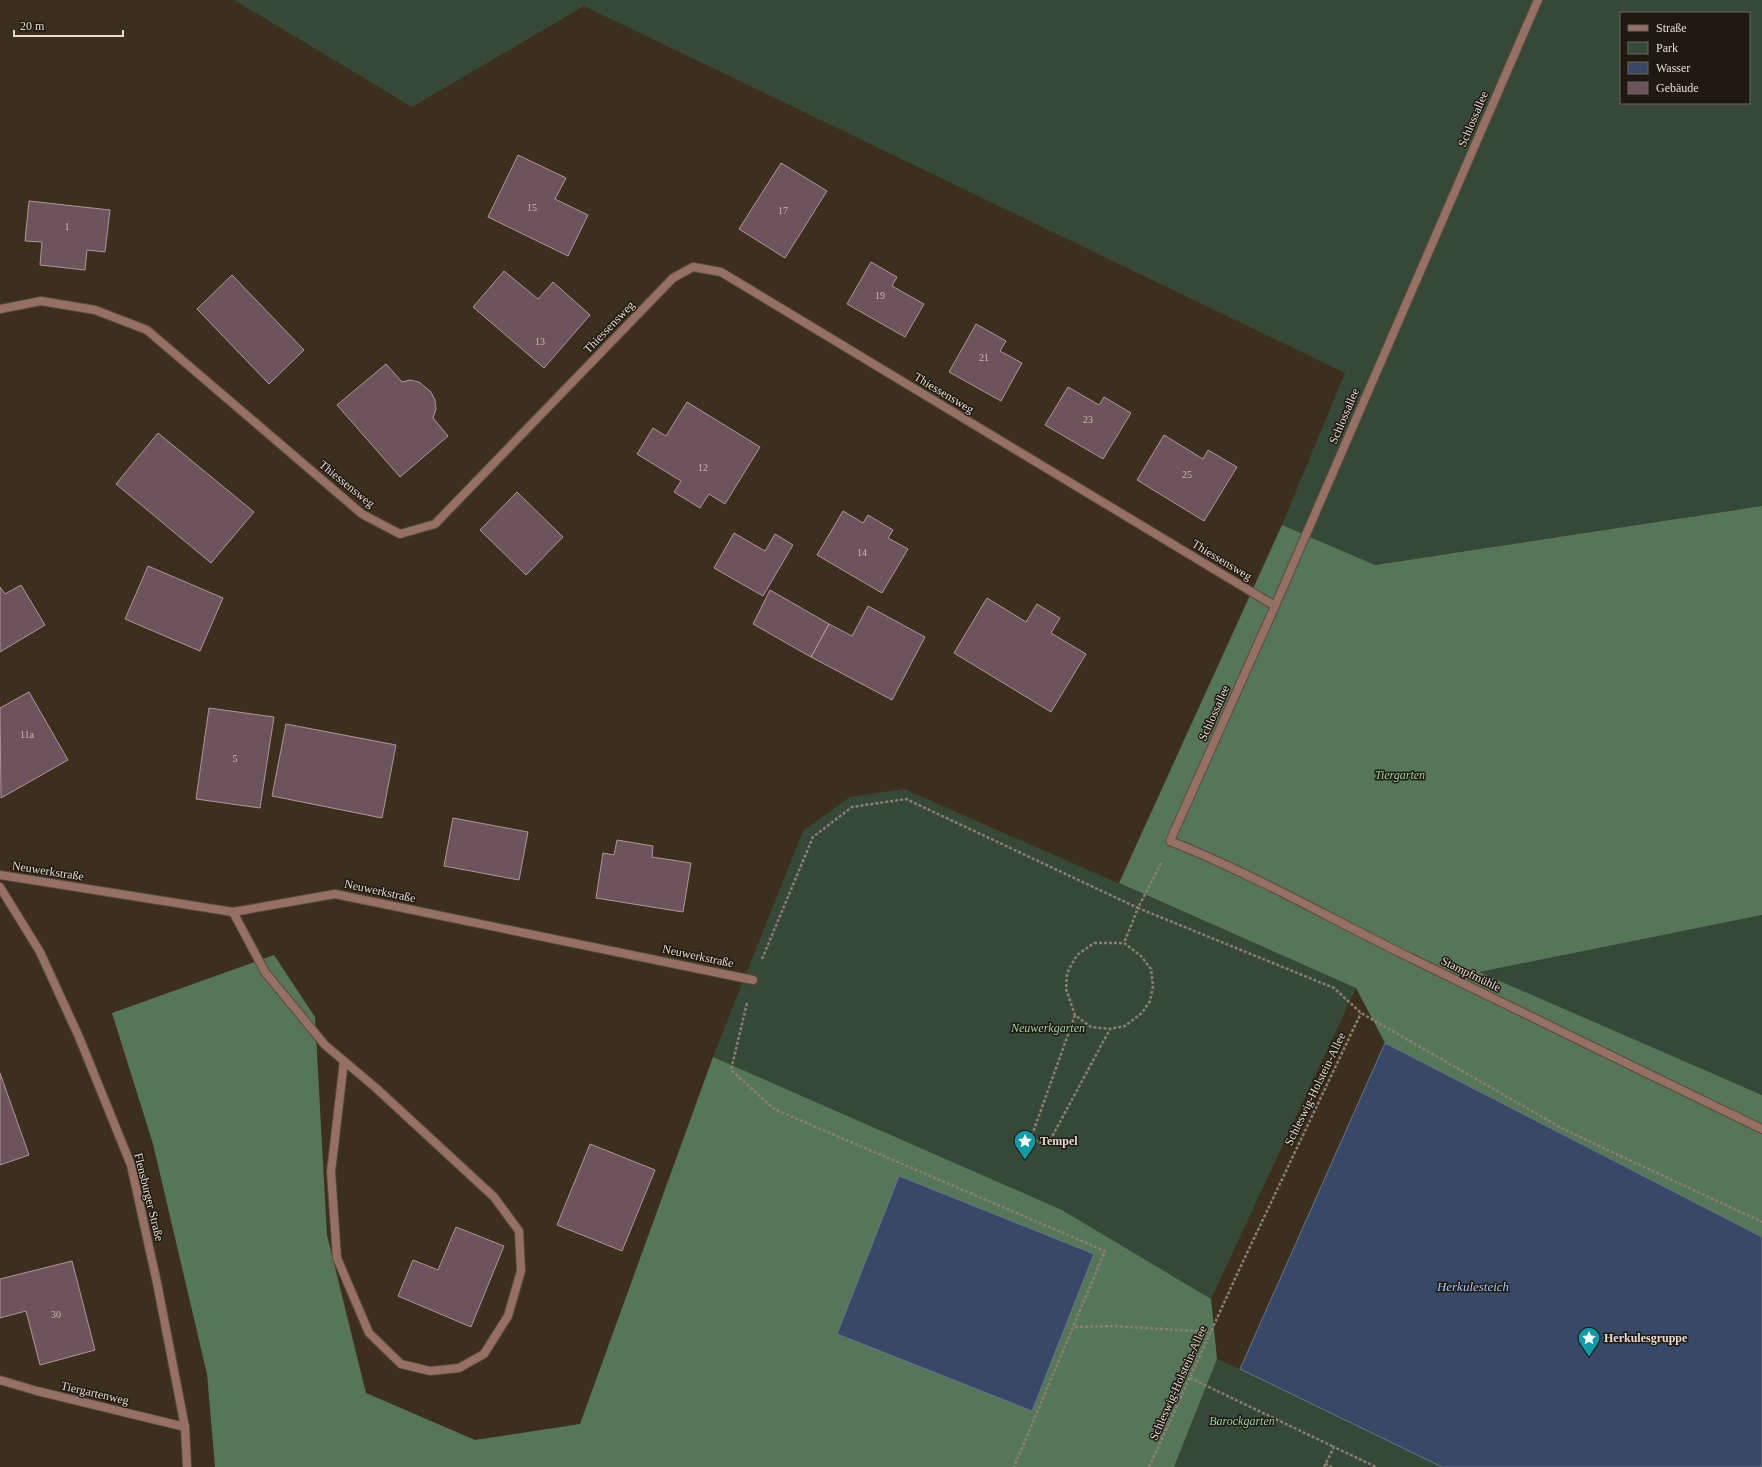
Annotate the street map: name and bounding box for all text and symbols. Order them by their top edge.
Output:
scale bar [14,12,123,38]
legend [1620,12,1750,104]
text: 20 m [20,19,45,33]
text: Straße [1656,21,1687,35]
text: Park [1656,41,1678,55]
text: Wasser [1656,61,1690,75]
text: Gebäude [1656,81,1699,95]
street label: Schlossallee [1455,89,1491,149]
house number: 15 [527,202,537,213]
house number: 17 [778,205,788,216]
house number: 1 [65,221,70,232]
house number: 19 [875,290,885,301]
street label: Thiessensweg [581,298,637,356]
house number: 13 [535,336,545,347]
house number: 21 [979,352,989,363]
street label: Thiessensweg [912,370,976,416]
street label: Schlossallee [1326,386,1362,446]
house number: 23 [1083,414,1093,425]
street label: Thiessensweg [316,457,378,511]
house number: 12 [698,462,708,473]
house number: 25 [1182,469,1192,480]
street label: Thiessensweg [1190,537,1254,583]
house number: 14 [857,547,867,558]
street label: Schlossallee [1196,683,1232,743]
house number: 11a [20,729,35,740]
house number: 5 [233,753,238,764]
park label: Tiergarten [1375,768,1425,782]
street label: Neuwerkstraße [11,858,85,884]
street label: Neuwerkstraße [343,877,417,905]
street label: Neuwerkstraße [661,942,735,970]
street label: Stampfmühle [1439,954,1503,994]
park label: Neuwerkgarten [1010,1021,1085,1035]
street label: Schleswig-Holstein-Allee [1282,1030,1348,1148]
place icon: Tempel [1012,1128,1038,1161]
place label: Tempel [1040,1134,1078,1148]
street label: Flensburger Straße [131,1151,167,1243]
water label: Herkulesteich [1436,1279,1509,1294]
house number: 30 [51,1309,61,1320]
street label: Schleswig-Holstein-Allee [1146,1324,1210,1442]
place icon: Herkulesgruppe [1576,1325,1602,1358]
place label: Herkulesgruppe [1604,1331,1688,1345]
street label: Tiergartenweg [60,1378,130,1408]
park label: Barockgarten [1209,1414,1275,1428]

